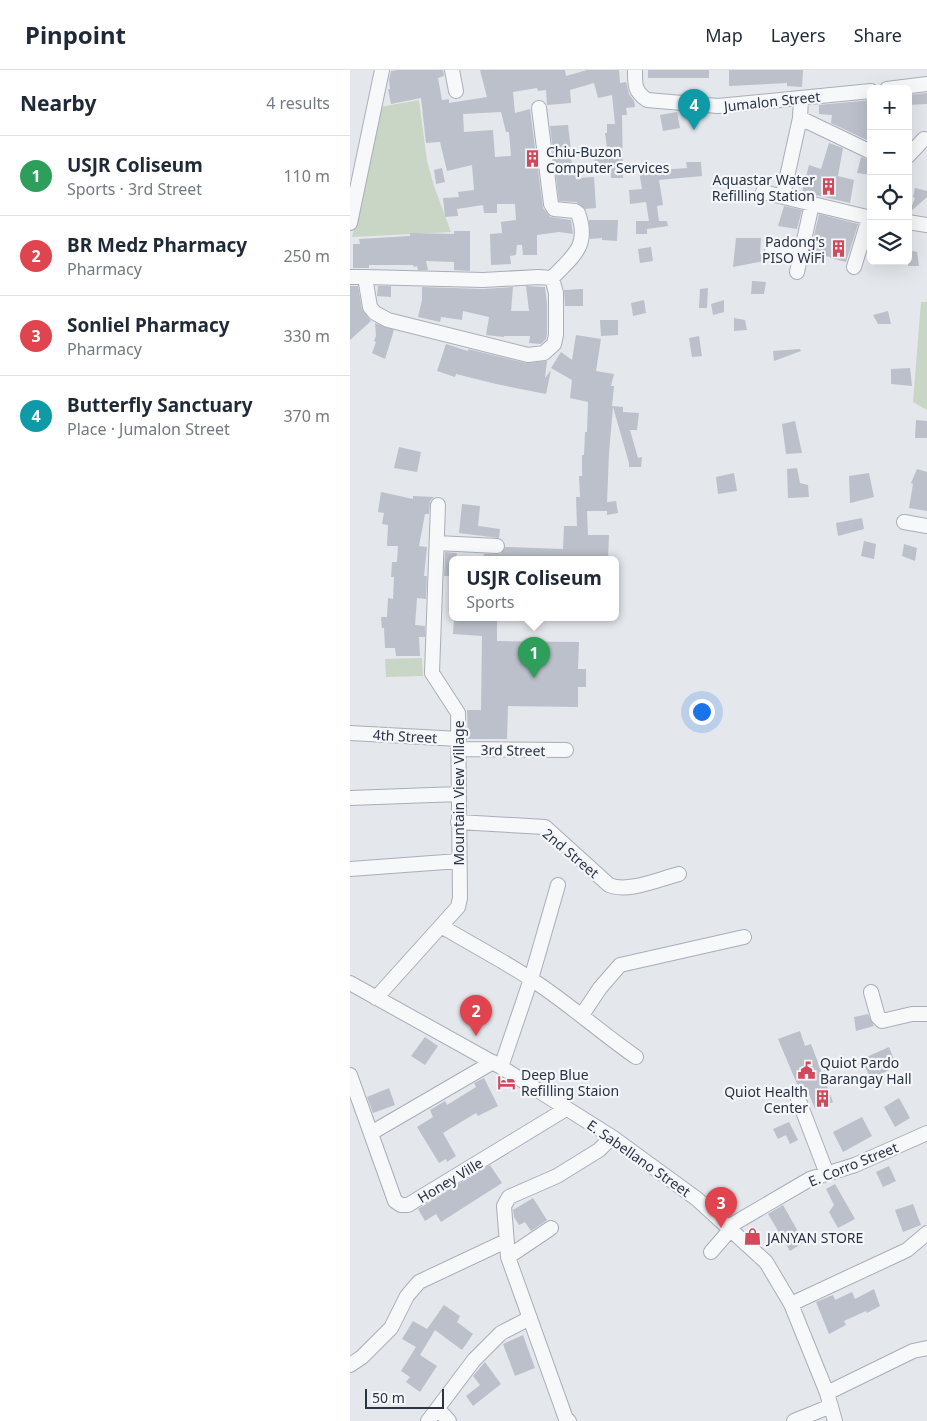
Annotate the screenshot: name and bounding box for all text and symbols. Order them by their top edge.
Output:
text: Pinpoint [25,18,126,51]
text: Map [705,23,743,47]
text: Layers [771,23,826,47]
text: Share [854,23,902,47]
map controls [867,85,912,265]
button: + [867,85,912,130]
street label: Jumalon Street [721,86,821,116]
text: Nearby [20,89,96,117]
pin: 4 [678,89,710,130]
text: 4 results [266,92,330,114]
button: − [867,130,912,175]
place label: Chiu-Buzon Computer Services [546,142,670,177]
building icon: Chiu-Buzon Computer Services [522,149,542,169]
text: USJR Coliseum [67,152,203,178]
text: 1 [31,165,41,187]
text: 110 m [283,165,330,187]
place label: Aquastar Water Refilling Station [712,170,815,205]
button: locate [867,175,912,220]
building icon: Aquastar Water Refilling Station [819,177,839,197]
text: Sports · 3rd Street [67,178,202,200]
button: layers [867,220,912,265]
text: BR Medz Pharmacy [67,232,247,258]
place label: Padong's PISO WiFi [762,232,825,267]
building icon: Padong's PISO WiFi [829,239,849,259]
text: 2 [31,245,41,267]
text: 250 m [283,245,330,267]
text: Pharmacy [67,258,142,280]
text: Sonliel Pharmacy [67,312,230,338]
text: 3 [31,325,41,347]
text: 330 m [283,325,330,347]
text: Pharmacy [67,338,142,360]
text: Butterfly Sanctuary [67,392,253,418]
text: 4 [31,405,41,427]
text: 370 m [283,405,330,427]
text: Place · Jumalon Street [67,418,230,440]
popup [449,556,619,621]
text: USJR Coliseum [466,565,602,591]
text: Sports [466,591,515,613]
pin: 1 [518,637,550,678]
your location [689,699,715,725]
street label: Mountain View Village [449,720,468,866]
street label: 4th Street [372,725,438,747]
street label: 3rd Street [480,740,546,760]
street label: 2nd Street [539,824,603,882]
pin: 2 [460,995,492,1036]
place label: Quiot Pardo Barangay Hall [820,1053,912,1088]
public building icon: Quiot Pardo Barangay Hall [796,1060,816,1080]
place label: Deep Blue Refilling Staion [521,1065,619,1100]
hotel icon: Deep Blue Refilling Staion [497,1072,517,1092]
place label: Quiot Health Center [724,1082,808,1117]
building icon: Quiot Health Center [812,1089,832,1109]
street label: E. Sabellano Street [584,1115,694,1201]
street label: E. Corro Street [805,1137,901,1191]
street label: Honey Ville [414,1153,486,1207]
pin: 3 [705,1187,737,1228]
shop icon: JANYAN STORE [743,1227,763,1247]
place label: JANYAN STORE [765,1228,863,1247]
scale bar [365,1386,444,1409]
text: 50 m [372,1388,405,1407]

